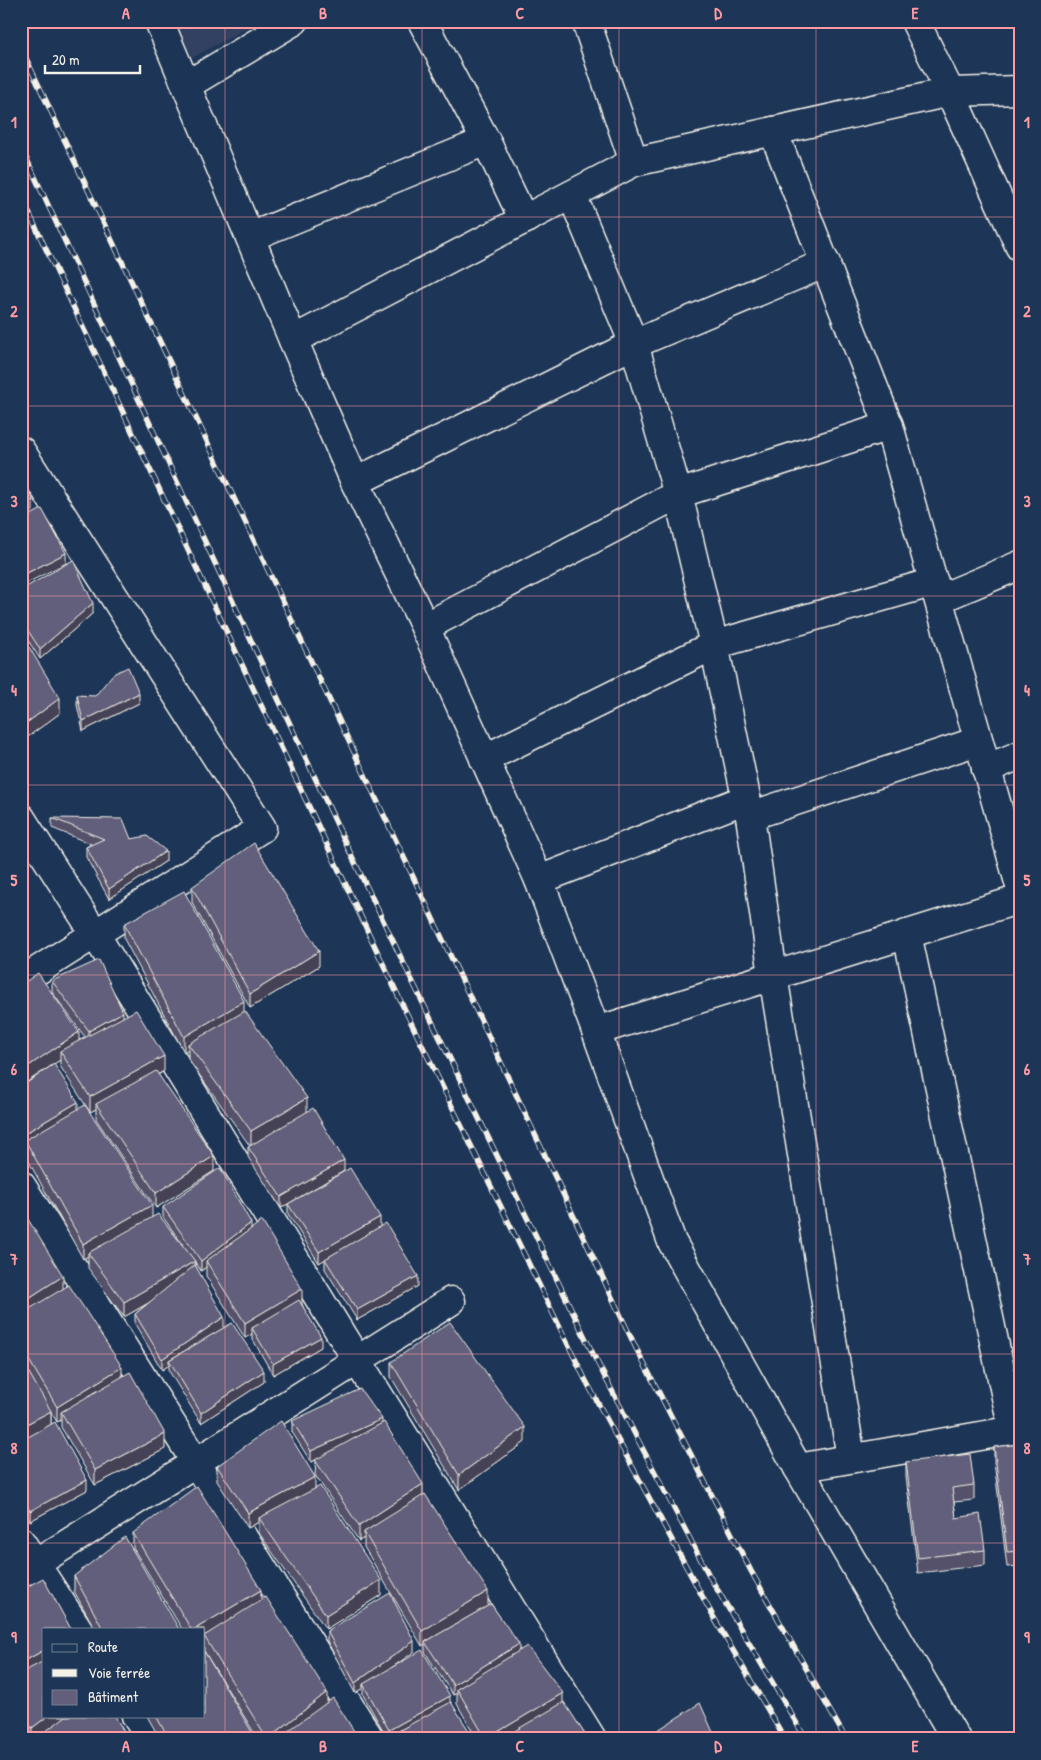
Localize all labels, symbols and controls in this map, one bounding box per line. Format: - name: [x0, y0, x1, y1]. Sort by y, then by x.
- text: A: [122, 2, 130, 24]
- text: B: [319, 2, 327, 24]
- text: C: [516, 2, 525, 24]
- text: D: [714, 2, 722, 24]
- text: E: [911, 2, 919, 24]
- scale bar: [45, 42, 140, 74]
- text: 20 m: [52, 49, 79, 70]
- text: 1: [11, 111, 17, 133]
- text: 1: [1024, 111, 1030, 133]
- text: 2: [10, 300, 18, 322]
- text: 2: [1023, 300, 1031, 322]
- text: 3: [10, 490, 18, 512]
- text: 3: [1023, 490, 1031, 512]
- text: 4: [11, 679, 17, 701]
- text: 4: [1024, 679, 1030, 701]
- text: 5: [11, 869, 18, 891]
- text: 5: [1024, 869, 1031, 891]
- text: 6: [11, 1058, 18, 1080]
- text: 6: [1024, 1058, 1031, 1080]
- text: 7: [9, 1248, 18, 1270]
- text: 7: [1022, 1248, 1031, 1270]
- text: 8: [11, 1437, 18, 1459]
- text: 8: [1024, 1437, 1031, 1459]
- text: 9: [11, 1626, 17, 1648]
- text: 9: [1024, 1626, 1030, 1648]
- legend: [42, 1628, 205, 1718]
- text: Route: [88, 1636, 118, 1657]
- text: Voie ferrée: [88, 1662, 150, 1683]
- text: Bâtiment: [88, 1686, 139, 1707]
- text: A: [122, 1735, 130, 1757]
- text: B: [319, 1735, 327, 1757]
- text: C: [516, 1735, 525, 1757]
- text: D: [714, 1735, 722, 1757]
- text: E: [911, 1735, 919, 1757]

